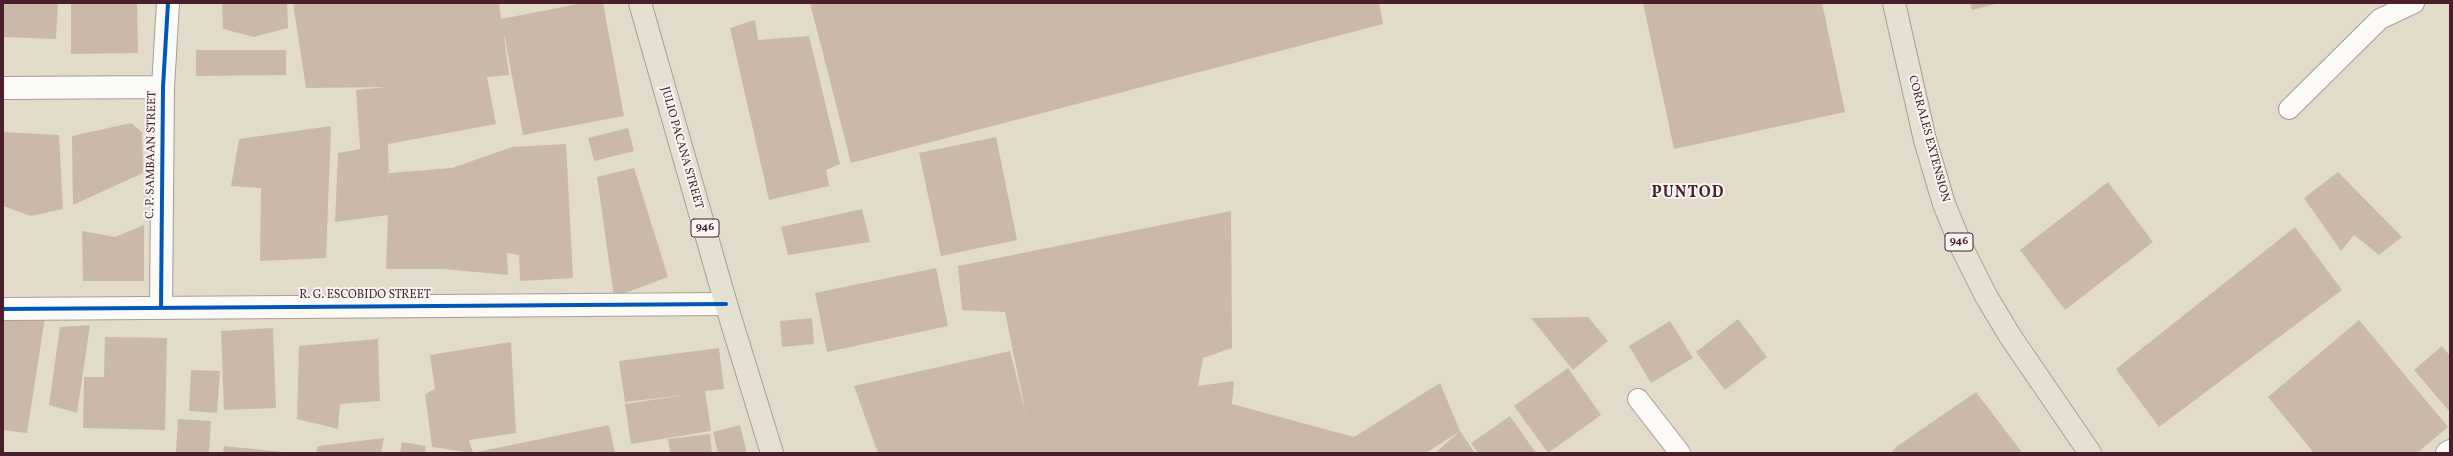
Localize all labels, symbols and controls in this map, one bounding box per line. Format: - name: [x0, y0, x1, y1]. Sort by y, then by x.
- street label: CORRALES EXTENSION: [1904, 74, 1952, 204]
- street label: JULIO PACANA STREET: [657, 85, 705, 211]
- street label: C. P. SAMBAAN STREET: [144, 91, 160, 219]
- district label: PUNTOD: [1652, 184, 1724, 204]
- road number: 946: [691, 219, 719, 237]
- road number: 946: [1945, 233, 1973, 251]
- street label: R. G. ESCOBIDO STREET: [299, 289, 431, 303]

